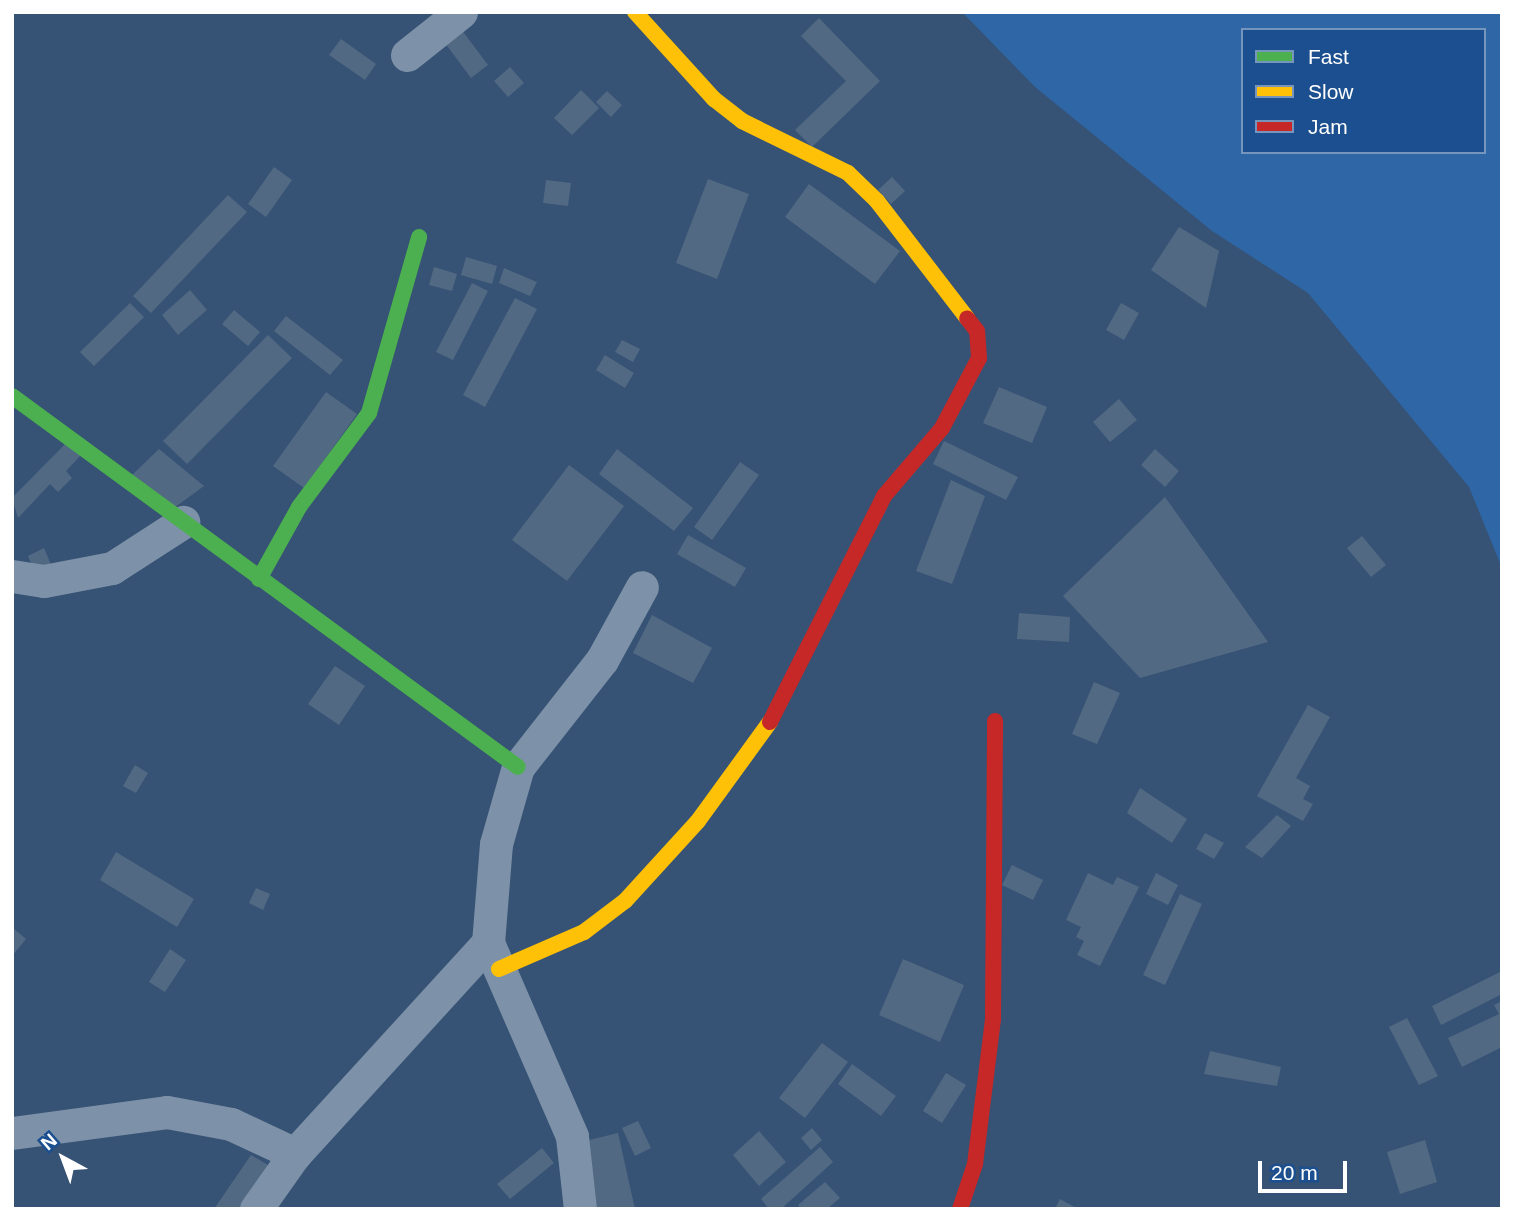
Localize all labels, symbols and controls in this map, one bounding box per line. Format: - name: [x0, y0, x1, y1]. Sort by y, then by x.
- legend: [1241, 28, 1486, 154]
- text: Fast: [1308, 45, 1349, 68]
- text: Slow: [1308, 80, 1354, 103]
- text: Jam: [1308, 115, 1348, 138]
- north arrow: [28, 1123, 98, 1193]
- text: N: [37, 1129, 61, 1154]
- scale bar: [1262, 1148, 1351, 1192]
- text: 20 m: [1271, 1161, 1318, 1184]

